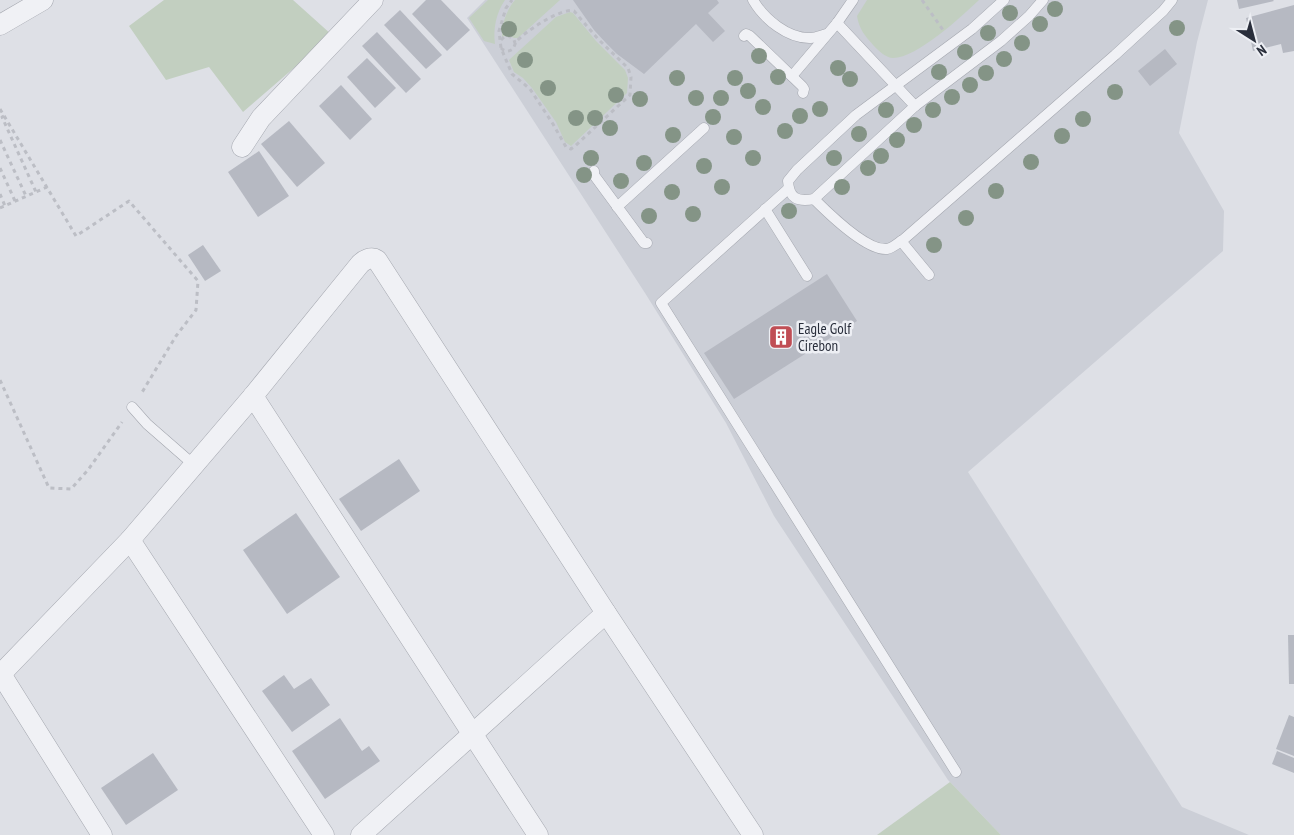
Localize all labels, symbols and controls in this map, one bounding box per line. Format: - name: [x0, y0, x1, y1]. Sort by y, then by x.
- north arrow: [1229, 15, 1279, 65]
- text: N: [1253, 41, 1270, 60]
- place label: Eagle Golf Cirebon: [798, 319, 852, 355]
- building icon: Eagle Golf Cirebon: [768, 324, 794, 350]

